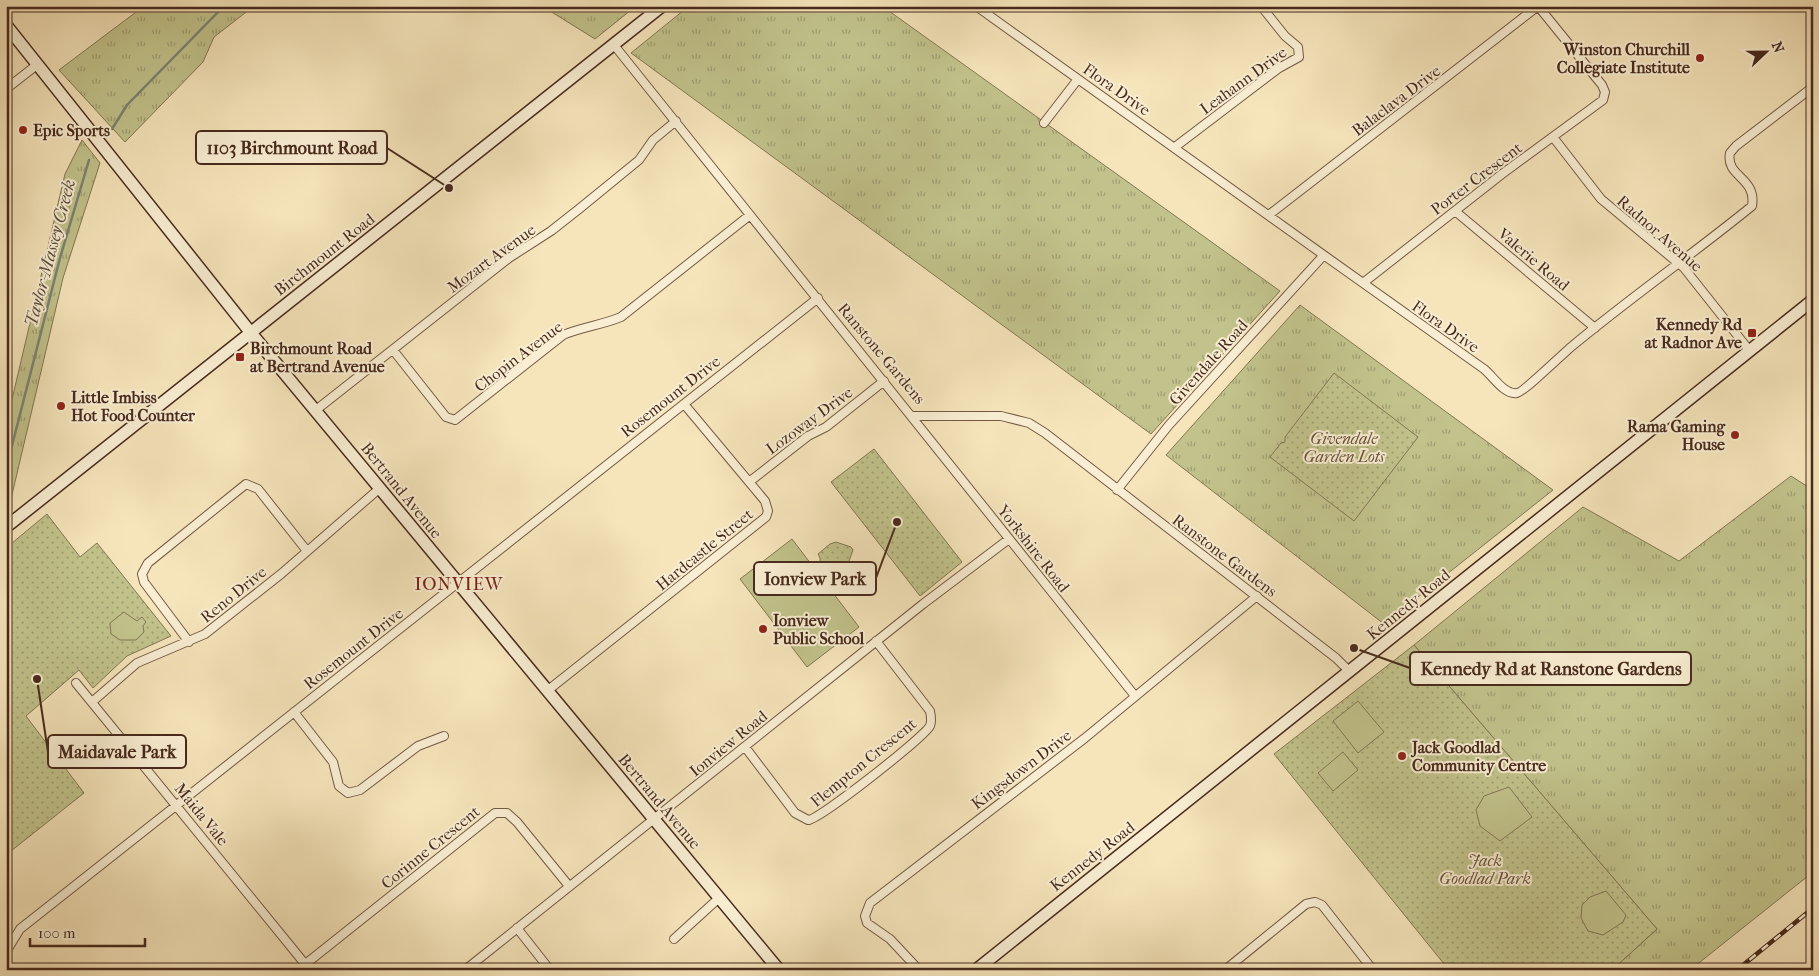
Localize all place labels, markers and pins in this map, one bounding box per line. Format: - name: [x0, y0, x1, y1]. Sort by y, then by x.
- place label: Winston Churchill Collegiate Institute: [1557, 40, 1691, 78]
- marker: Winston Churchill Collegiate Institute: [1694, 52, 1706, 64]
- place label: Epic Sports: [33, 121, 110, 141]
- marker: Epic Sports: [17, 124, 29, 136]
- callout: 1103 Birchmount Road: [196, 131, 387, 164]
- place label: Kennedy Rd at Radnor Ave: [1644, 315, 1743, 352]
- marker: Kennedy Rd at Radnor Ave: [1746, 327, 1758, 339]
- place label: Birchmount Road at Bertrand Avenue: [250, 339, 385, 376]
- marker: Birchmount Road at Bertrand Avenue: [234, 351, 246, 363]
- place label: Little Imbiss Hot Food Counter: [71, 388, 196, 425]
- marker: Little Imbiss Hot Food Counter: [55, 400, 67, 412]
- place label: Rama Gaming House: [1627, 417, 1725, 454]
- marker: Rama Gaming House: [1729, 429, 1741, 441]
- callout: Ionview Park: [754, 562, 876, 595]
- place label: Ionview Public School: [773, 611, 865, 648]
- marker: Ionview Public School: [757, 623, 769, 635]
- callout: Kennedy Rd at Ranstone Gardens: [1410, 652, 1691, 685]
- callout: Maidavale Park: [48, 735, 186, 768]
- place label: Jack Goodlad Community Centre: [1410, 738, 1546, 776]
- marker: Jack Goodlad Community Centre: [1396, 750, 1408, 762]

